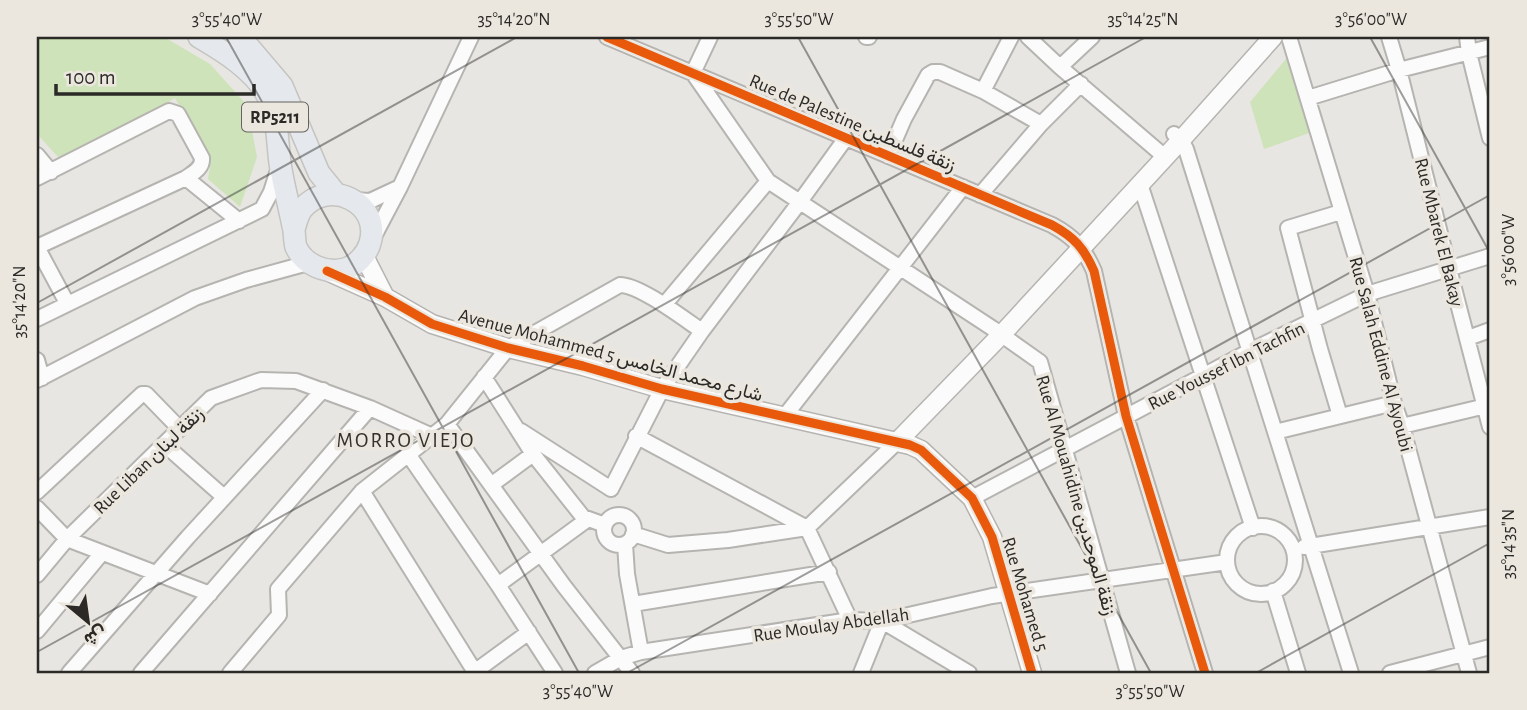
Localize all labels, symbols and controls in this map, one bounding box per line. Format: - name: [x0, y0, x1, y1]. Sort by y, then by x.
- text: 3°55'40"W: [192, 11, 262, 29]
- text: 35°14'20"N: [477, 11, 551, 29]
- text: 3°55'50"W: [764, 11, 834, 29]
- text: 35°14'25"N: [1107, 11, 1179, 29]
- text: 3°56'00"W: [1335, 11, 1407, 29]
- scale bar: [56, 52, 254, 96]
- text: 100 m: [66, 67, 116, 88]
- street label: Rue de Palestine زنقة فلسطين: [746, 71, 958, 176]
- road number: RP5211: [242, 103, 308, 132]
- street label: Rue Mbarek El Bakay: [1411, 156, 1466, 309]
- text: 3°56'00"W: [1500, 214, 1518, 286]
- street label: Rue Salah Eddine Al Ayoubi: [1345, 255, 1416, 454]
- text: 35°14'20"N: [11, 265, 29, 339]
- street label: Avenue Mohammed 5 شارع محمد الخامس: [456, 306, 765, 407]
- street label: Rue Youssef Ibn Tachfin: [1145, 319, 1308, 414]
- street label: Rue Al Mouahidine زنقة الموحدين: [1031, 373, 1119, 618]
- street label: Rue Liban زنقة لبنان: [90, 404, 208, 519]
- district label: MORRO VIEJO: [337, 430, 475, 451]
- text: 35°14'35"N: [1500, 509, 1518, 579]
- street label: Rue Mohamed 5: [998, 535, 1051, 654]
- north arrow: [52, 588, 122, 658]
- street label: Rue Moulay Abdellah: [752, 605, 910, 646]
- text: ش: [80, 621, 110, 649]
- text: 3°55'40"W: [543, 683, 613, 701]
- text: 3°55'50"W: [1115, 683, 1185, 701]

